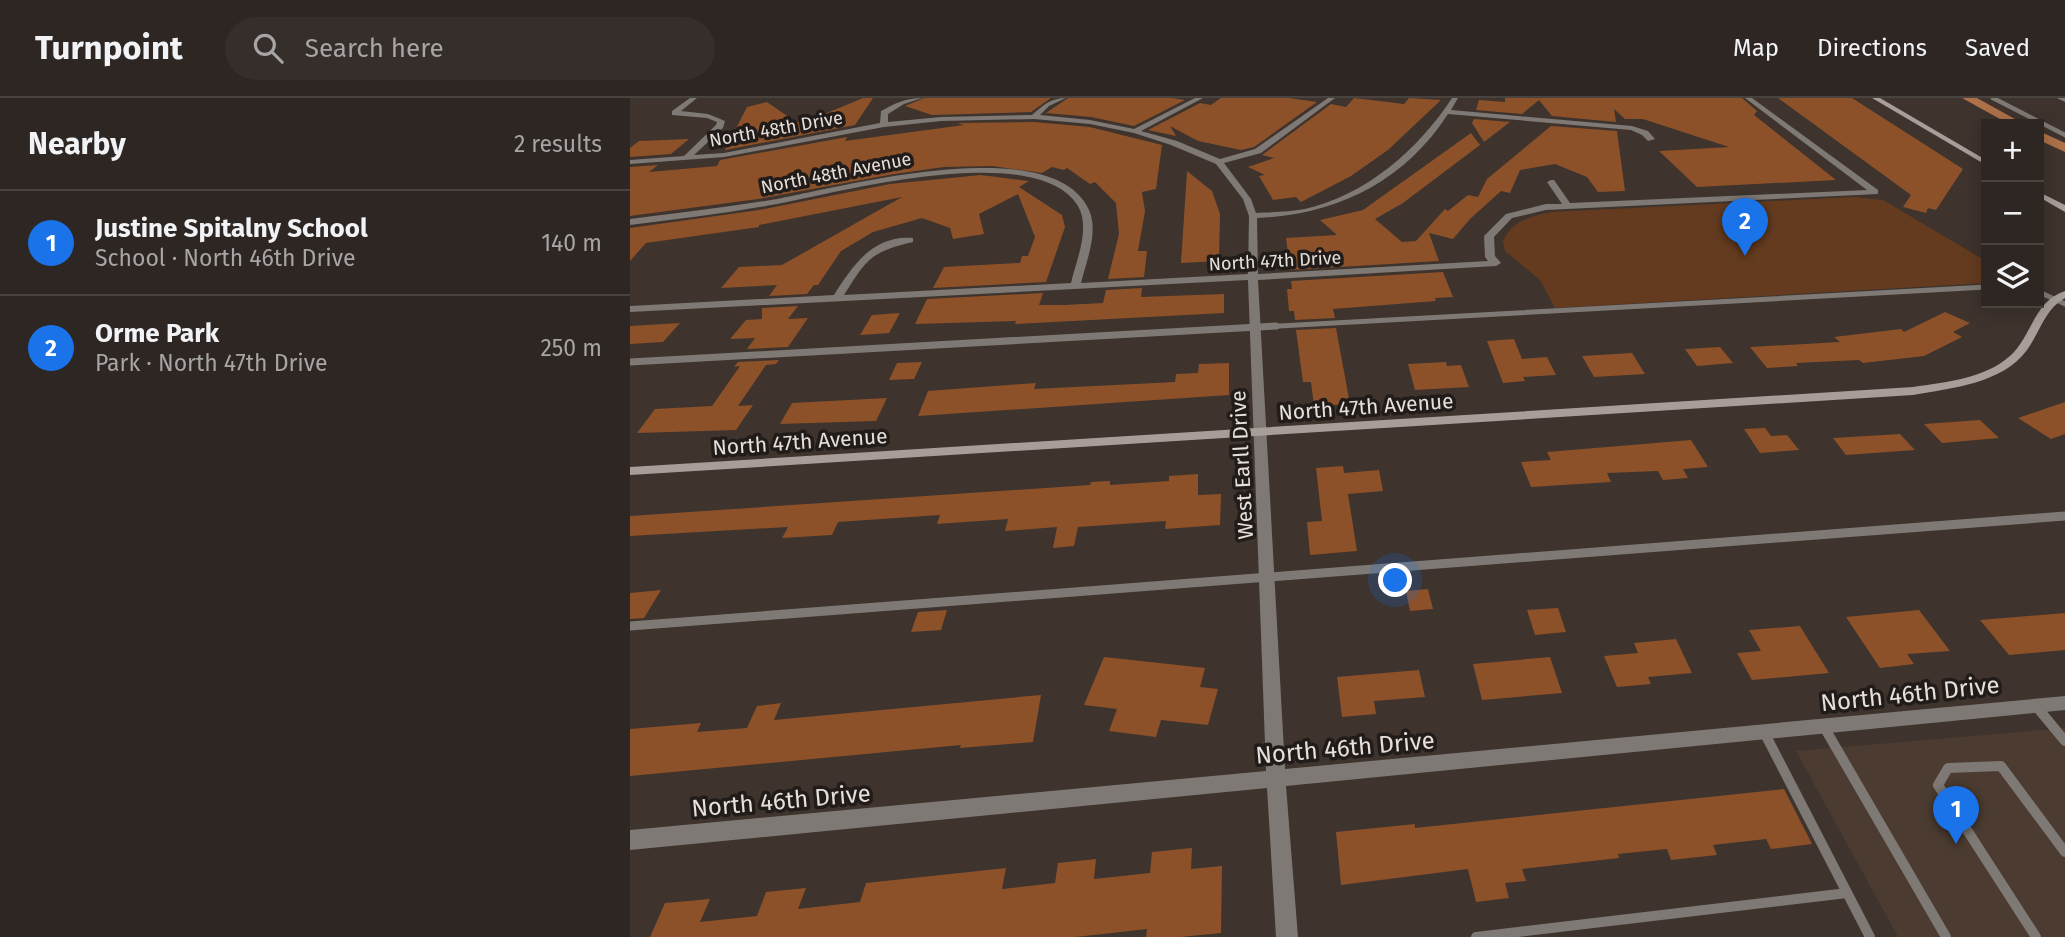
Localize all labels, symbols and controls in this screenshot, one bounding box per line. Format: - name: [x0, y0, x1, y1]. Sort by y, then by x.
- search box: [225, 17, 715, 80]
- text: Turnpoint: [35, 28, 183, 68]
- icon: search: [249, 29, 287, 67]
- text: Search here: [305, 33, 444, 64]
- text: Map: [1733, 34, 1779, 62]
- text: Directions: [1817, 34, 1927, 62]
- text: Saved: [1965, 34, 2030, 62]
- street label: North 48th Drive: [708, 106, 844, 152]
- map controls: [1981, 119, 2044, 308]
- button: +: [1981, 119, 2044, 182]
- text: Nearby: [28, 126, 126, 162]
- text: 2 results: [514, 130, 602, 158]
- street label: North 48th Avenue: [759, 148, 913, 198]
- button: −: [1981, 182, 2044, 245]
- pin: 2: [1722, 198, 1768, 256]
- text: Justine Spitalny School: [95, 213, 368, 244]
- text: 1: [46, 229, 56, 257]
- text: 140 m: [541, 229, 602, 257]
- text: School · North 46th Drive: [95, 244, 356, 272]
- button: layers: [1981, 245, 2044, 308]
- street label: North 47th Drive: [1208, 247, 1342, 275]
- text: Orme Park: [95, 318, 219, 349]
- text: 2: [45, 334, 57, 362]
- text: 250 m: [540, 334, 602, 362]
- text: Park · North 47th Drive: [95, 349, 328, 377]
- street label: North 47th Avenue: [1278, 388, 1454, 426]
- street label: West Earll Drive: [1225, 390, 1259, 540]
- street label: North 47th Avenue: [712, 423, 888, 461]
- your location: [1378, 563, 1412, 597]
- street label: North 46th Drive: [1819, 671, 2001, 717]
- street label: North 46th Drive: [1254, 726, 1436, 770]
- street label: North 46th Drive: [690, 779, 872, 823]
- pin: 1: [1933, 786, 1979, 844]

